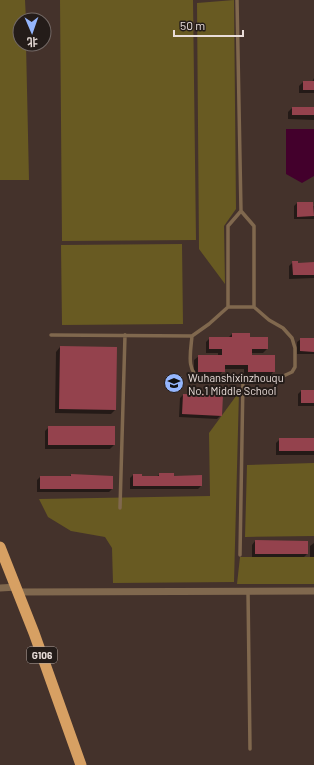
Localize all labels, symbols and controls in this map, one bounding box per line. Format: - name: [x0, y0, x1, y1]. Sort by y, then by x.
- north arrow: [12, 12, 52, 52]
- scale bar: [174, 12, 243, 38]
- text: 50 m: [180, 18, 205, 32]
- text: 北: [27, 36, 38, 49]
- place label: Wuhanshixinzhouqu No.1 Middle School: [188, 371, 284, 397]
- school or university icon: Wuhanshixinzhouqu No.1 Middle School: [163, 372, 185, 394]
- road number: G106: [27, 647, 57, 663]

